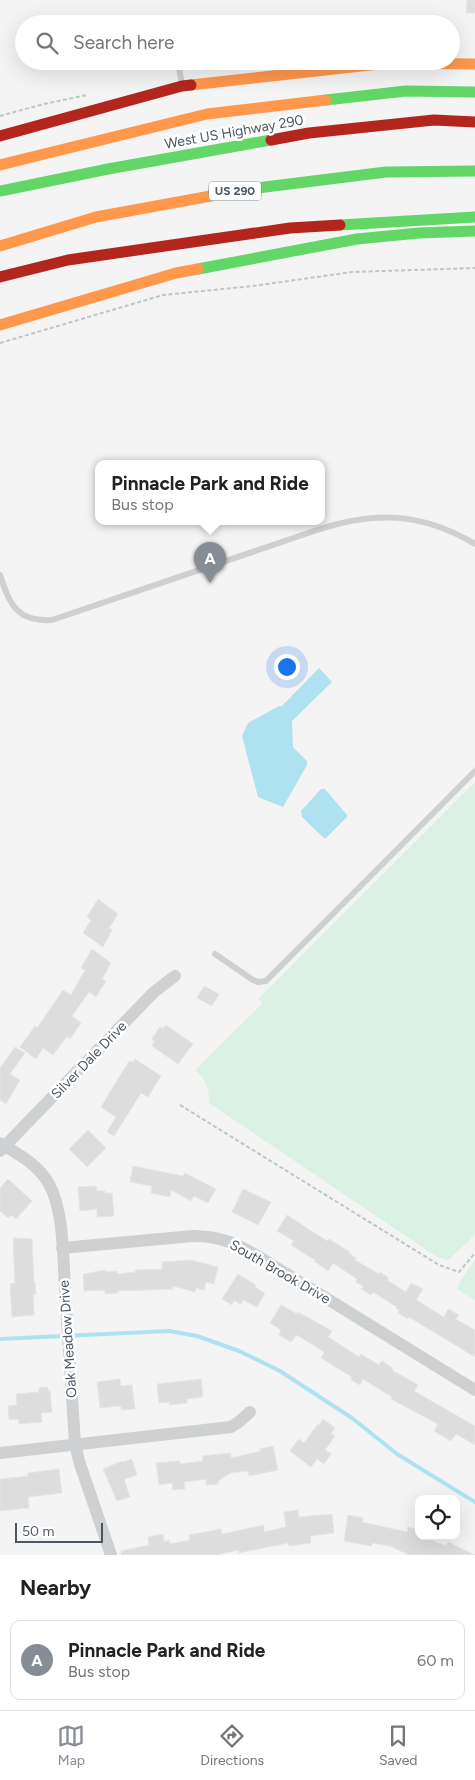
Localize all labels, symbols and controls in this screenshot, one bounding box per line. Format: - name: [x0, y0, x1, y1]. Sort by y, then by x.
- search box: [15, 15, 460, 70]
- icon: search: [33, 29, 61, 57]
- text: Search here: [73, 31, 175, 54]
- street label: West US Highway 290: [163, 111, 305, 153]
- road number: US 290: [209, 182, 261, 200]
- popup: [95, 460, 325, 525]
- text: Pinnacle Park and Ride: [111, 472, 309, 495]
- text: Bus stop: [111, 495, 174, 514]
- pin: A: [194, 542, 226, 583]
- your location: [274, 654, 300, 680]
- street label: Silver Dale Drive: [48, 1017, 131, 1102]
- street label: South Brook Drive: [227, 1236, 334, 1308]
- street label: Oak Meadow Drive: [55, 1279, 81, 1398]
- map controls: [415, 1495, 460, 1540]
- button: locate: [415, 1495, 460, 1540]
- scale bar: [15, 1520, 102, 1543]
- text: 50 m: [22, 1523, 54, 1540]
- text: Nearby: [20, 1575, 91, 1600]
- text: Pinnacle Park and Ride: [68, 1639, 265, 1662]
- text: A: [31, 1651, 43, 1670]
- text: 60 m: [417, 1651, 454, 1670]
- text: Bus stop: [68, 1662, 130, 1681]
- tab: Map: [57, 1722, 85, 1769]
- tab: Directions: [200, 1722, 264, 1769]
- tab: Saved: [379, 1722, 418, 1769]

